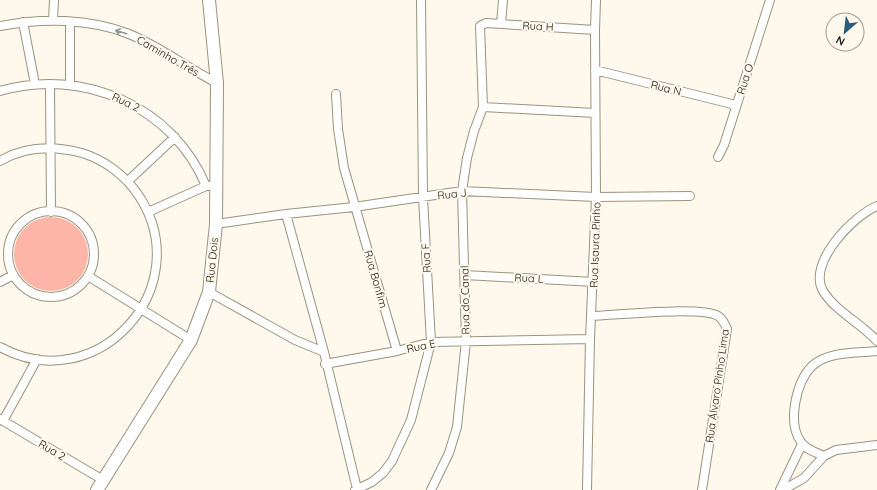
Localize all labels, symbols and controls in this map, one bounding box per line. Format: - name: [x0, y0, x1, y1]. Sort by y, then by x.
- north arrow: [825, 12, 865, 52]
- street label: Rua H: [522, 18, 554, 34]
- one-way arrow: [115, 28, 128, 35]
- street label: Caminho Três: [134, 32, 202, 80]
- text: N: [833, 33, 847, 49]
- street label: Rua O: [733, 62, 757, 96]
- street label: Rua N: [649, 77, 683, 99]
- street label: Rua 2: [110, 89, 142, 115]
- street label: Rua J: [437, 185, 467, 203]
- street label: Rua Isaura Pinho: [587, 201, 604, 288]
- street label: Rua Dois: [203, 237, 221, 283]
- street label: Rua F: [418, 243, 434, 273]
- street label: Rua Bonfim: [361, 248, 391, 310]
- street label: Rua do Canal: [457, 265, 473, 335]
- street label: Rua L: [514, 270, 544, 286]
- street label: Rua Álvaro Pinho Lima: [702, 328, 732, 444]
- street label: Rua E: [405, 336, 437, 356]
- street label: Rua 2: [36, 436, 68, 464]

